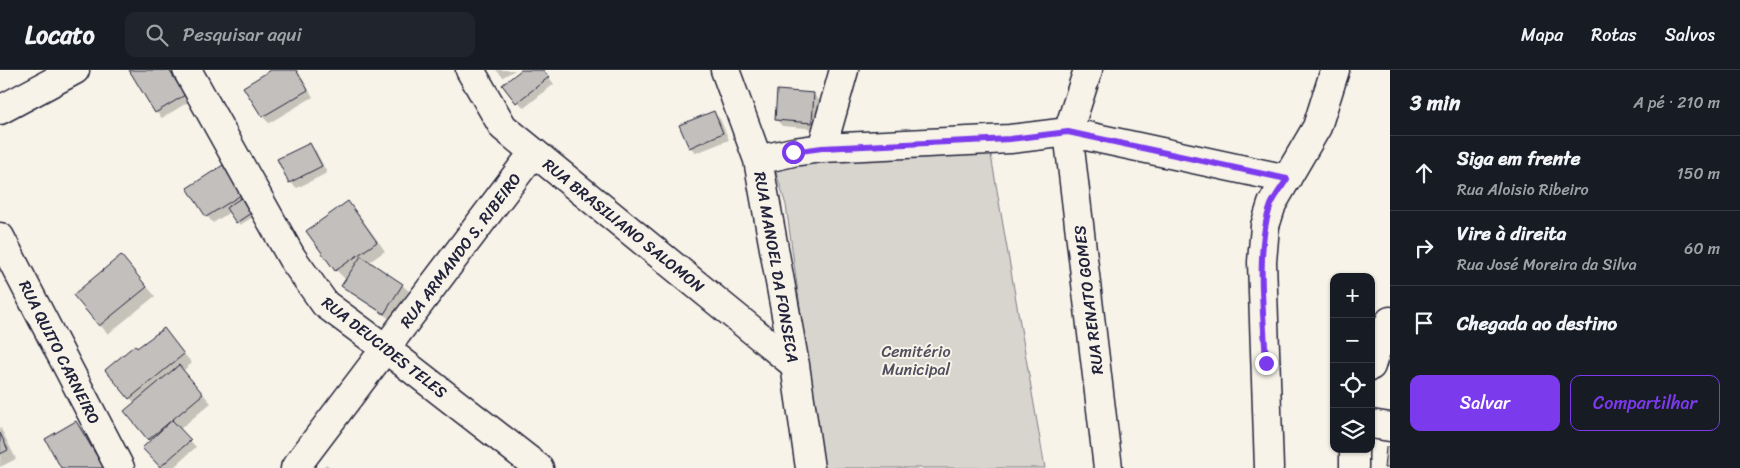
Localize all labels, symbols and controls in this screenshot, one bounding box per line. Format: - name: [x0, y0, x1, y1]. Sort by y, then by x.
- search box: [125, 12, 475, 57]
- text: Locato: [25, 14, 95, 56]
- text: Pesquisar aqui: [183, 18, 302, 51]
- text: Mapa: [1521, 19, 1563, 51]
- text: Rotas: [1591, 19, 1637, 51]
- text: Salvos: [1665, 19, 1715, 51]
- icon: search: [143, 21, 171, 49]
- text: 3 min: [1410, 84, 1460, 122]
- text: A pé · 210 m: [1633, 88, 1720, 117]
- route start: [782, 141, 805, 164]
- text: Siga em frente: [1457, 142, 1580, 175]
- street label: RUA BRASILIANO SALOMON: [536, 151, 711, 300]
- icon: ahead: [1410, 159, 1438, 187]
- text: 150 m: [1677, 159, 1720, 188]
- street label: RUA ARMANDO S. RIBEIRO: [392, 166, 529, 334]
- street label: RUA MANOEL DA FONSECA: [745, 169, 808, 365]
- text: Rua Aloisio Ribeiro: [1457, 175, 1589, 204]
- text: Vire à direita: [1457, 217, 1566, 250]
- street label: RUA RENATO GOMES: [1065, 224, 1112, 376]
- icon: right: [1410, 234, 1438, 262]
- text: 60 m: [1684, 234, 1720, 263]
- text: Rua José Moreira da Silva: [1457, 250, 1637, 279]
- map controls: [1330, 273, 1375, 453]
- button: +: [1330, 273, 1375, 318]
- street label: RUA QUITO CARNEIRO: [11, 275, 108, 429]
- street label: RUA DEUCIDES TELES: [315, 289, 454, 406]
- text: Chegada ao destino: [1457, 307, 1617, 340]
- icon: arrive: [1410, 309, 1438, 337]
- button: −: [1330, 318, 1375, 363]
- park label: Cemitério Municipal: [881, 337, 951, 384]
- route end: [1255, 352, 1278, 375]
- button: locate: [1330, 363, 1375, 408]
- button: Salvar: [1410, 375, 1560, 431]
- button: Compartilhar: [1570, 375, 1720, 431]
- button: layers: [1330, 408, 1375, 453]

